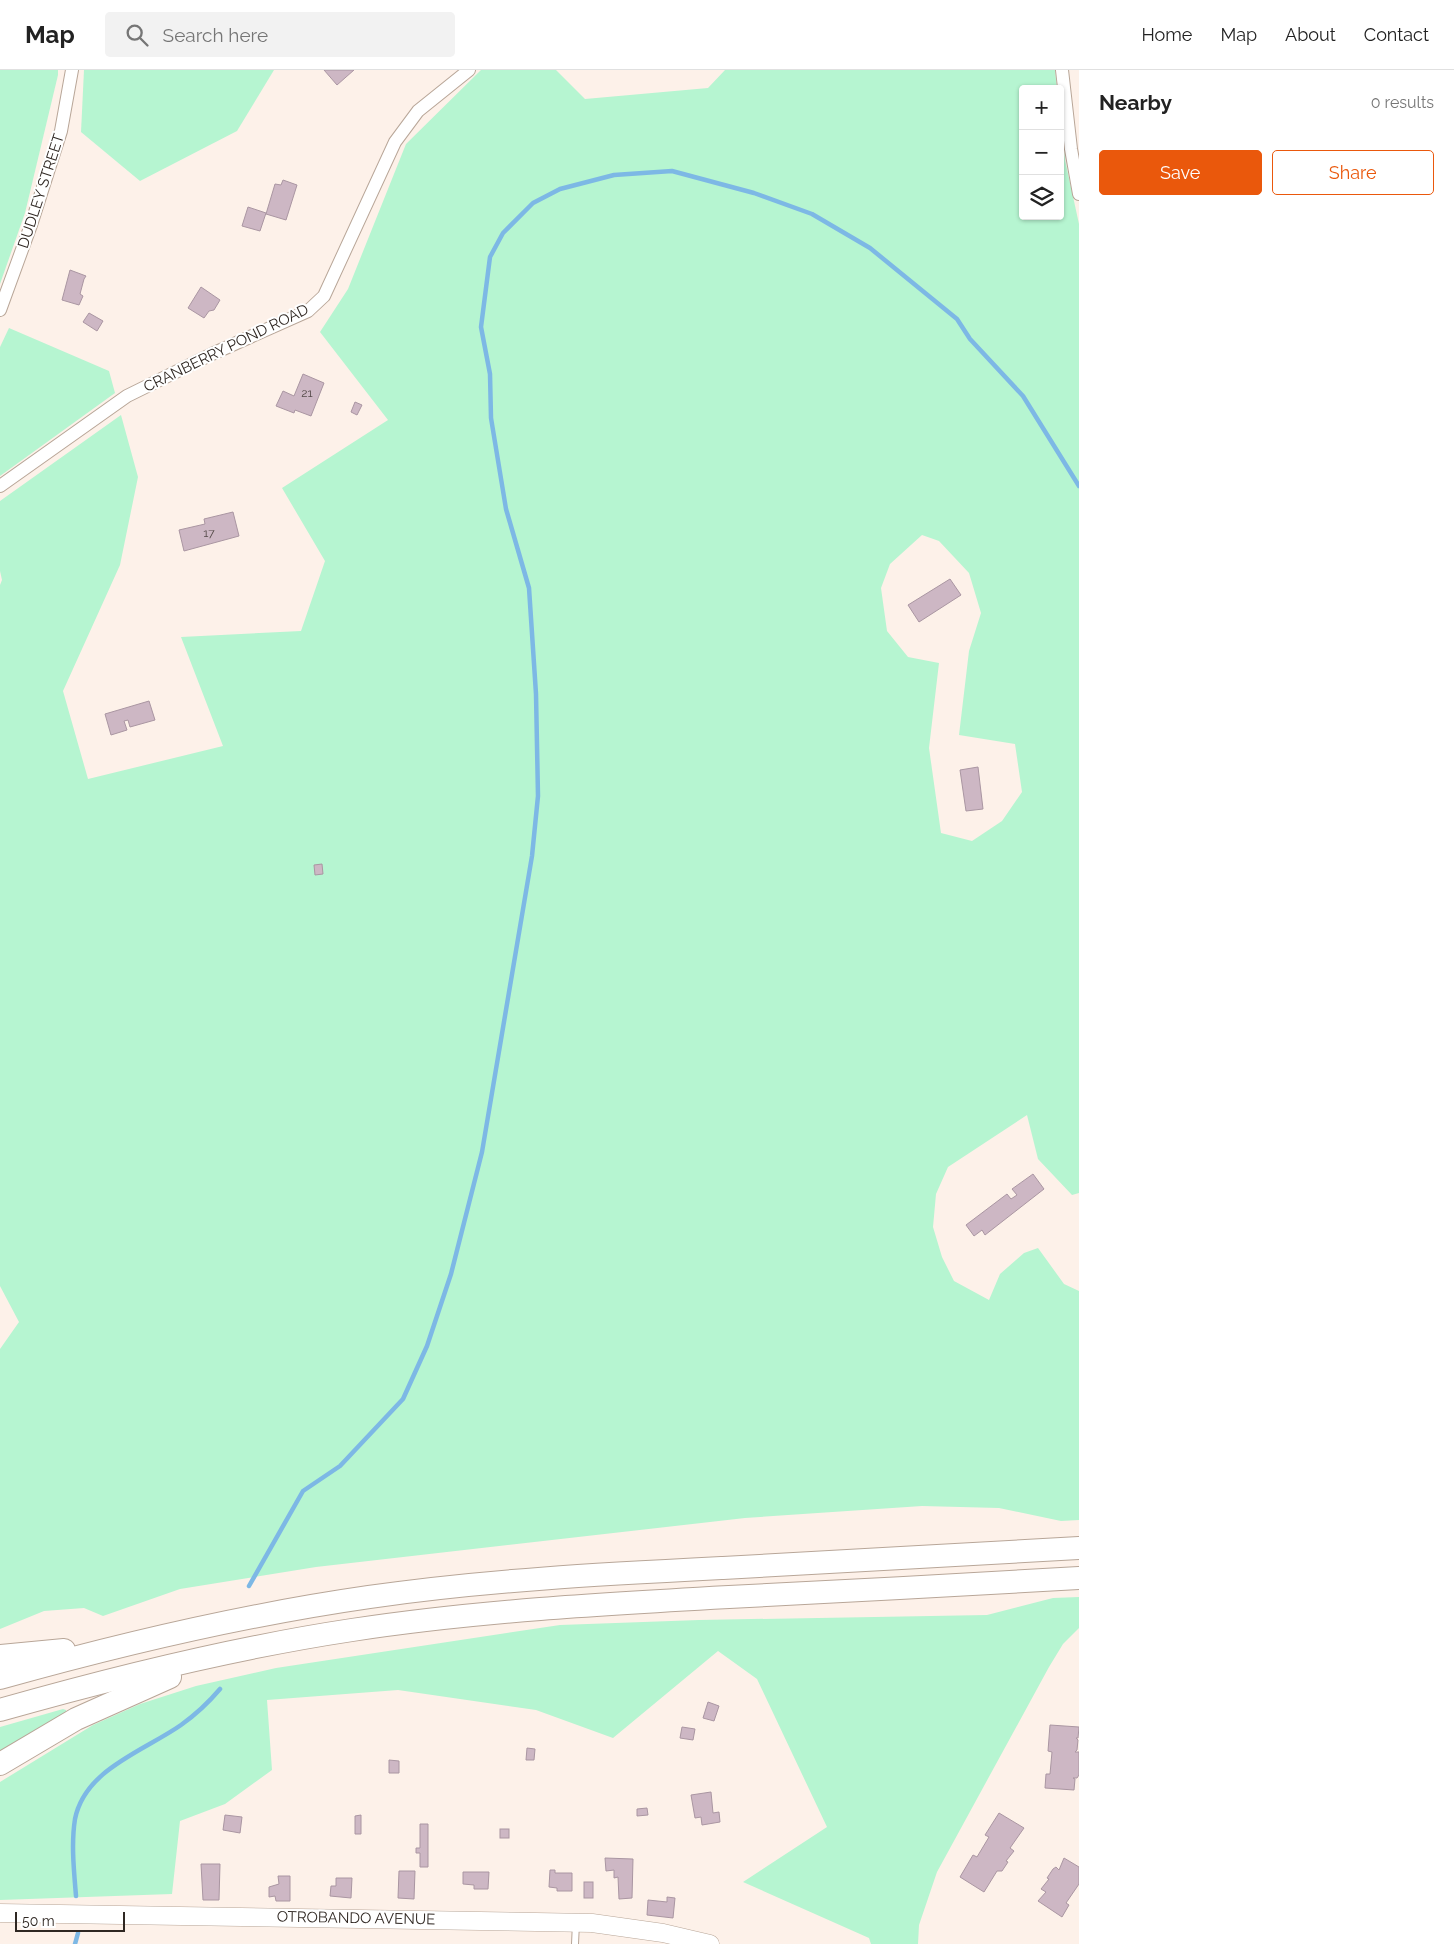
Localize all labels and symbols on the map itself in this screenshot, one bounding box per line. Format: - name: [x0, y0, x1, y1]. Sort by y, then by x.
- street label: DUDLEY STREET: [14, 132, 68, 250]
- street label: CRANBERRY POND ROAD: [141, 300, 312, 396]
- house number: 21: [301, 386, 313, 400]
- house number: 17: [203, 526, 215, 540]
- street label: OTROBANDO AVENUE: [277, 1908, 435, 1928]
- scale bar: [15, 1909, 125, 1932]

